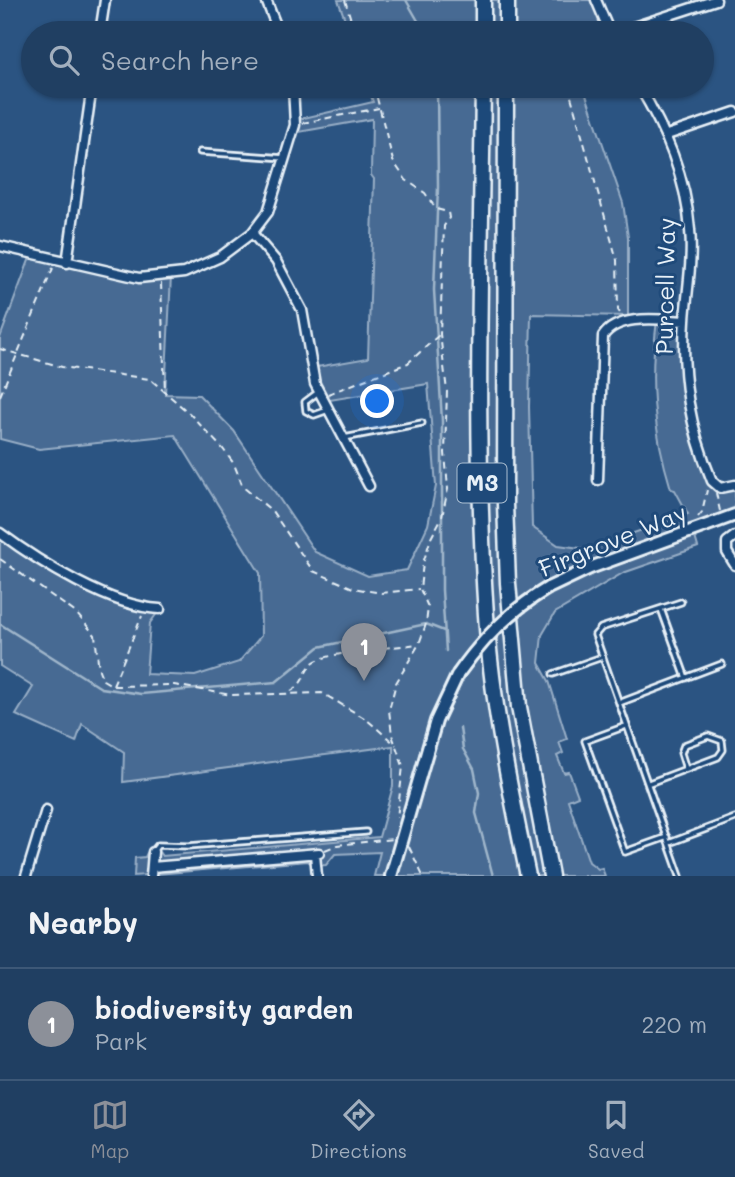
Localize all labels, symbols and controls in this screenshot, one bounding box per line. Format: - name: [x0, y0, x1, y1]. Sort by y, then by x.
- search box: [21, 21, 714, 98]
- icon: search: [45, 41, 83, 79]
- text: Search here: [101, 43, 259, 77]
- street label: Purcell Way: [648, 217, 681, 355]
- your location: [360, 384, 394, 418]
- road number: M3: [458, 463, 506, 503]
- street label: Firgrove Way: [534, 496, 691, 583]
- pin: 1: [341, 623, 387, 681]
- text: Nearby: [28, 902, 138, 942]
- text: biodiversity garden: [95, 992, 353, 1026]
- text: 1: [46, 1009, 56, 1039]
- text: 220 m: [641, 1009, 707, 1039]
- text: Park: [95, 1026, 147, 1056]
- tab: Map: [91, 1096, 129, 1163]
- tab: Directions: [310, 1096, 407, 1163]
- tab: Saved: [588, 1096, 644, 1163]

